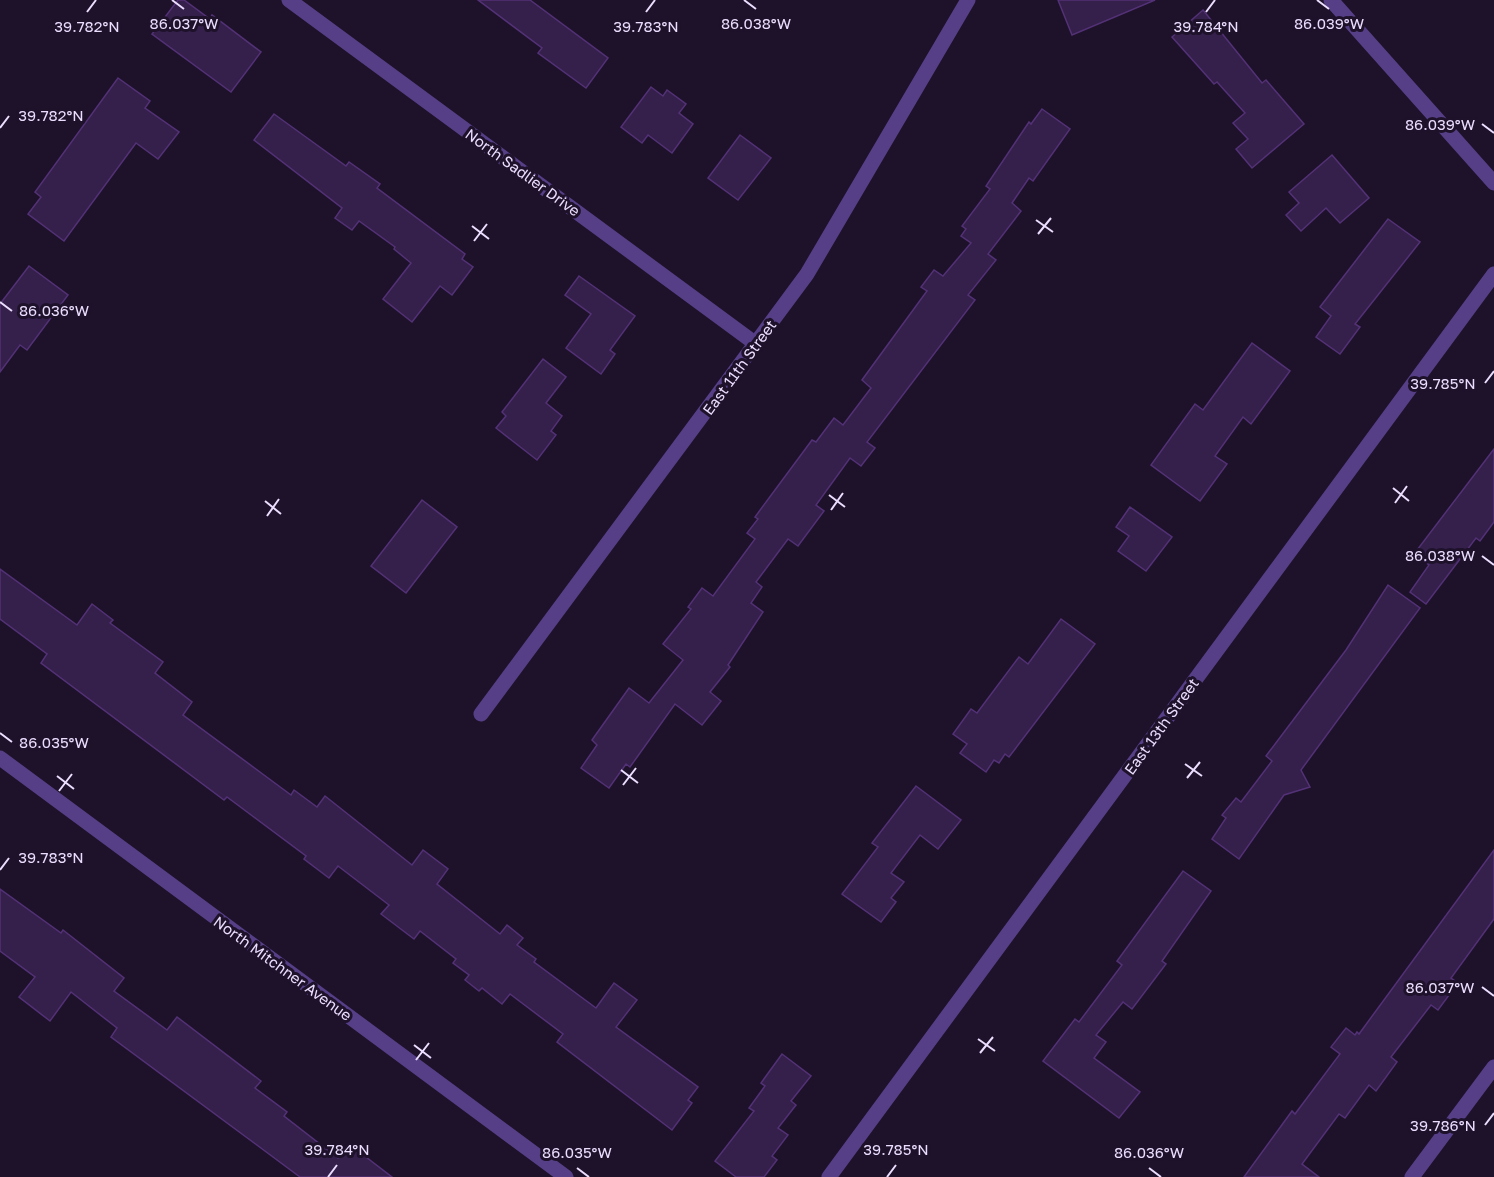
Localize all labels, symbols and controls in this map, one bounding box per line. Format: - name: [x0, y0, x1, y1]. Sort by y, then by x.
- text: 86.037°W: [149, 14, 219, 32]
- text: 86.038°W: [721, 14, 791, 32]
- text: 86.039°W: [1294, 14, 1364, 32]
- text: 39.782°N: [54, 17, 120, 35]
- text: 39.783°N: [613, 17, 679, 35]
- text: 39.784°N: [1173, 17, 1239, 35]
- text: 39.782°N: [18, 106, 84, 124]
- text: 86.039°W: [1405, 115, 1475, 133]
- street label: North Sadlier Drive: [462, 124, 584, 220]
- text: 86.036°W: [19, 301, 89, 319]
- street label: East 11th Street: [698, 316, 780, 418]
- text: 39.785°N: [1410, 374, 1476, 392]
- text: 86.038°W: [1405, 546, 1475, 564]
- street label: East 13th Street: [1120, 674, 1202, 778]
- text: 86.035°W: [19, 733, 89, 751]
- text: 39.783°N: [18, 848, 84, 866]
- street label: North Mitchner Avenue: [210, 912, 356, 1024]
- text: 86.037°W: [1405, 978, 1475, 996]
- text: 39.786°N: [1410, 1116, 1476, 1134]
- text: 39.784°N: [304, 1140, 370, 1158]
- text: 39.785°N: [863, 1140, 929, 1158]
- text: 86.035°W: [542, 1143, 612, 1161]
- text: 86.036°W: [1114, 1143, 1184, 1161]

